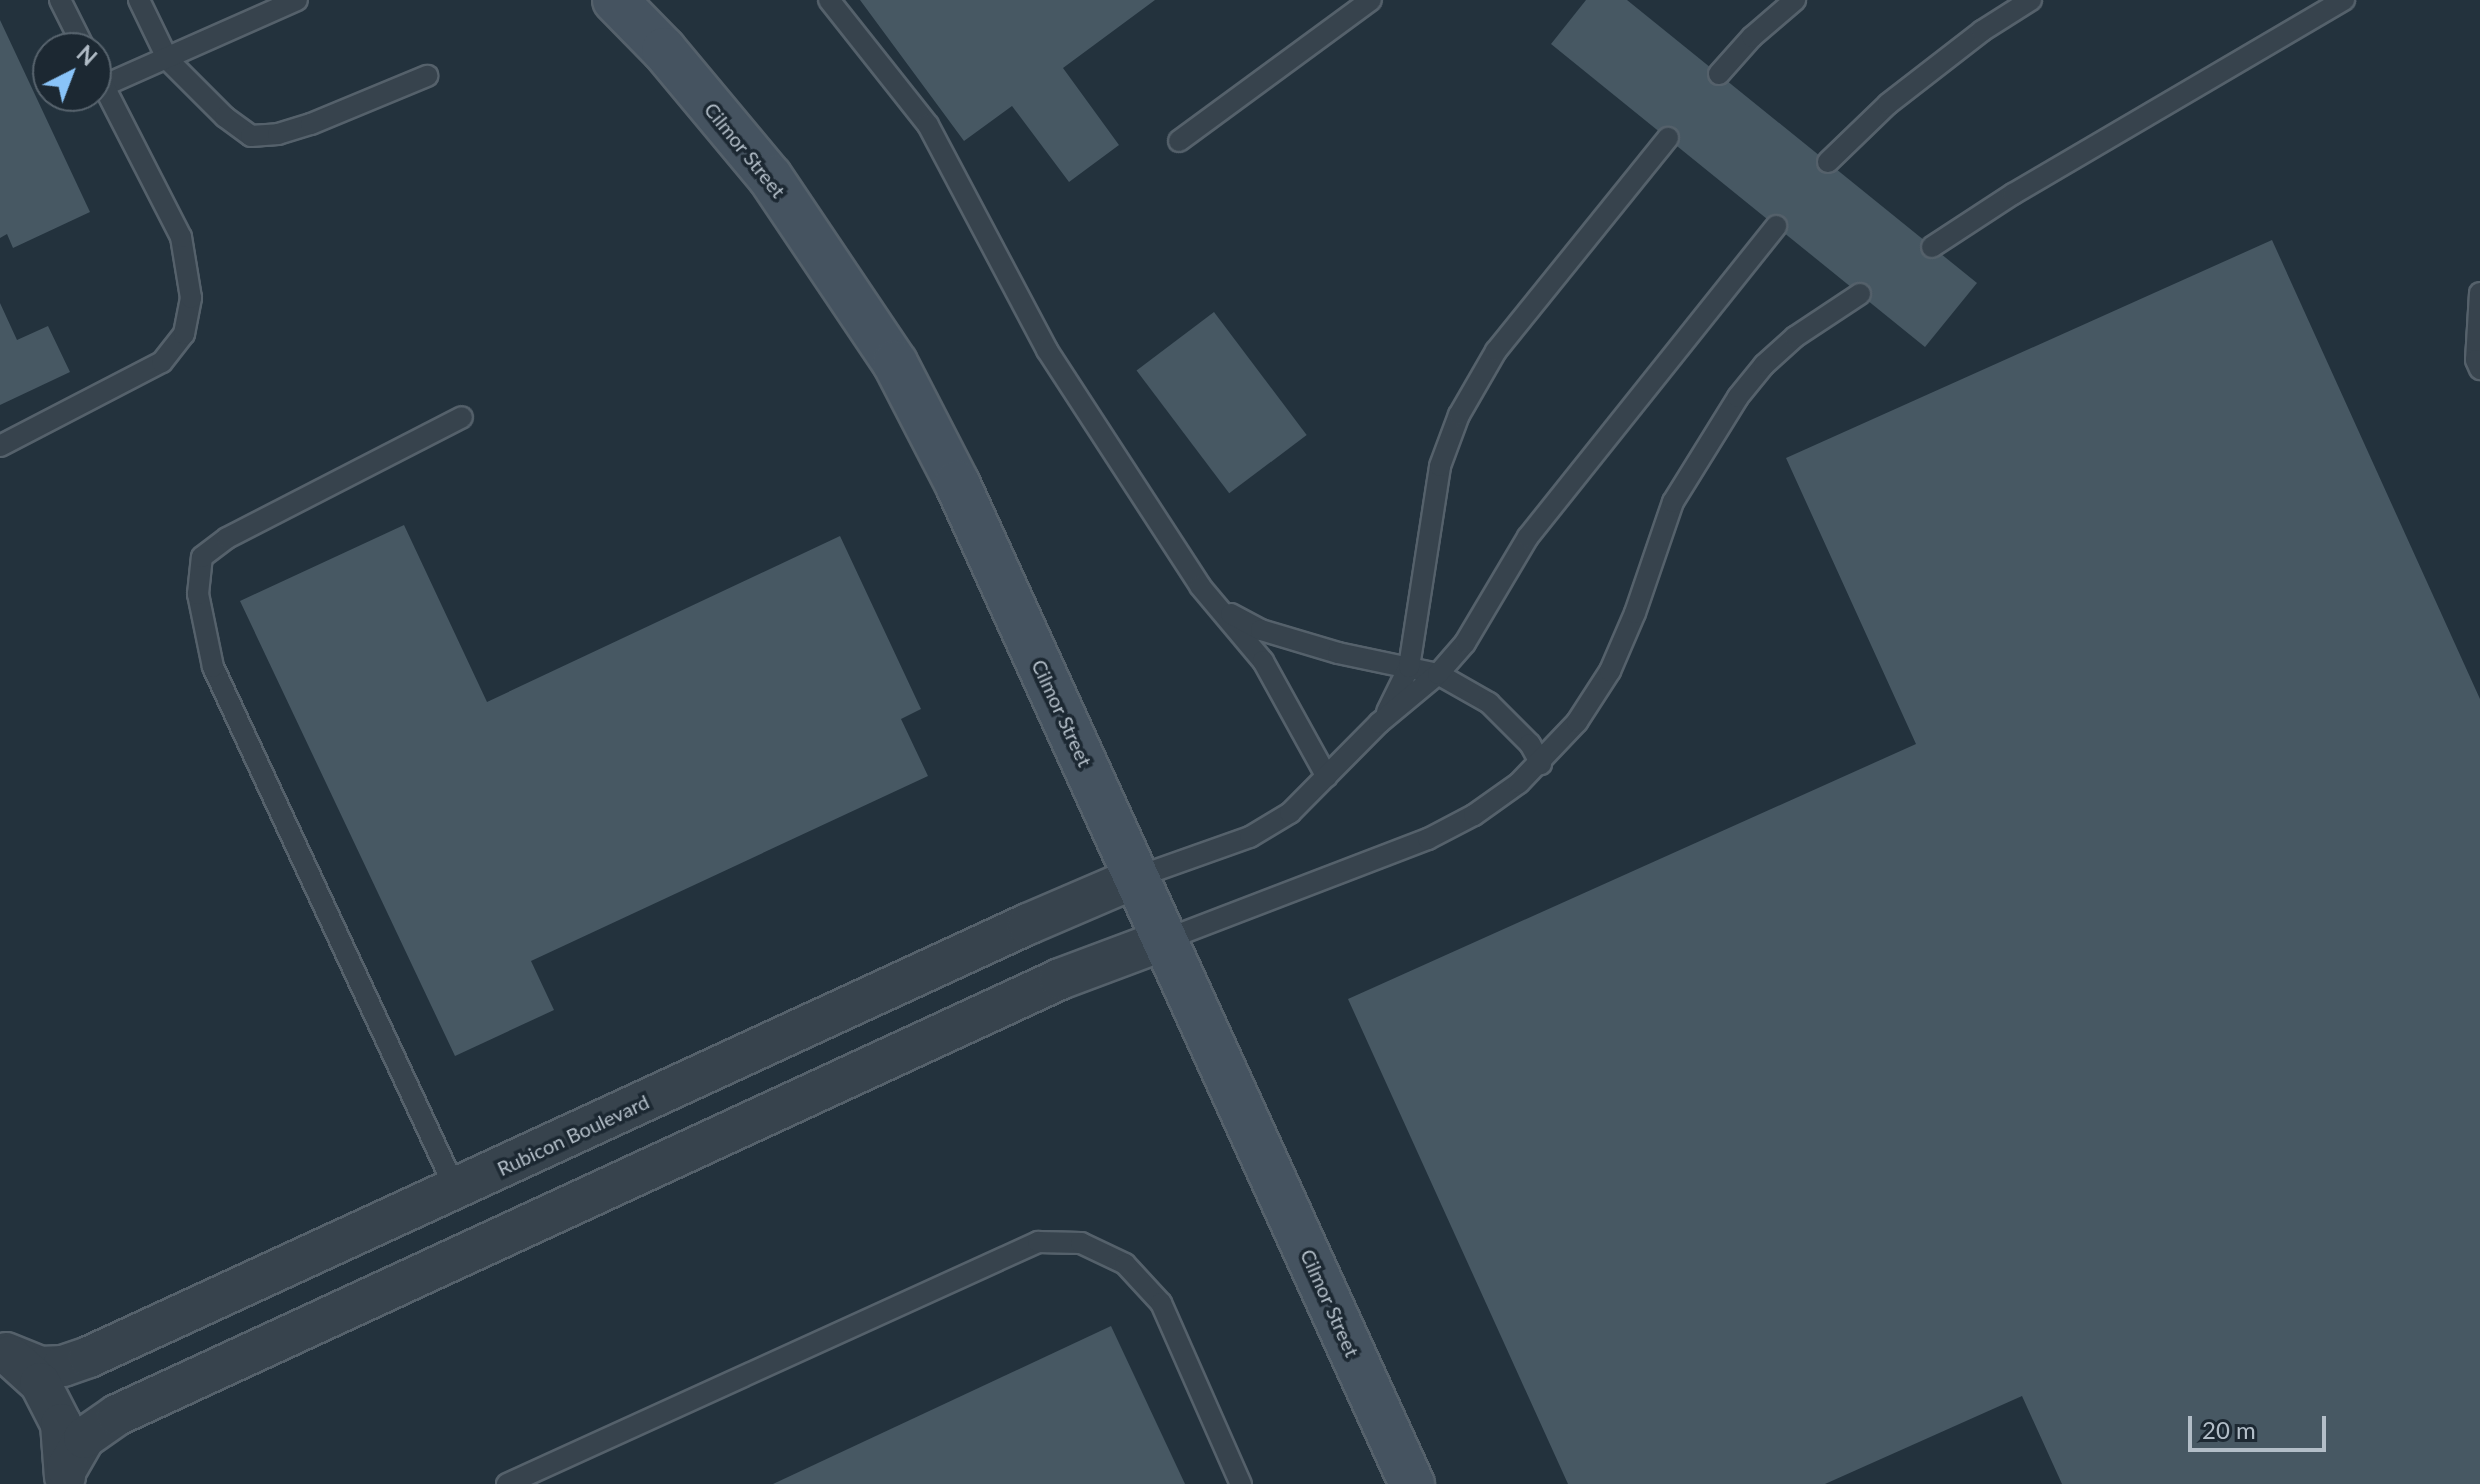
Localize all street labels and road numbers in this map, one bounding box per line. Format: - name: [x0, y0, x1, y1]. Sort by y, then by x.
- street label: Cilmor Street: [699, 97, 791, 203]
- street label: Cilmor Street: [1027, 655, 1097, 771]
- street label: Rubicon Boulevard: [493, 1089, 653, 1181]
- street label: Cilmor Street: [1296, 1245, 1364, 1361]

